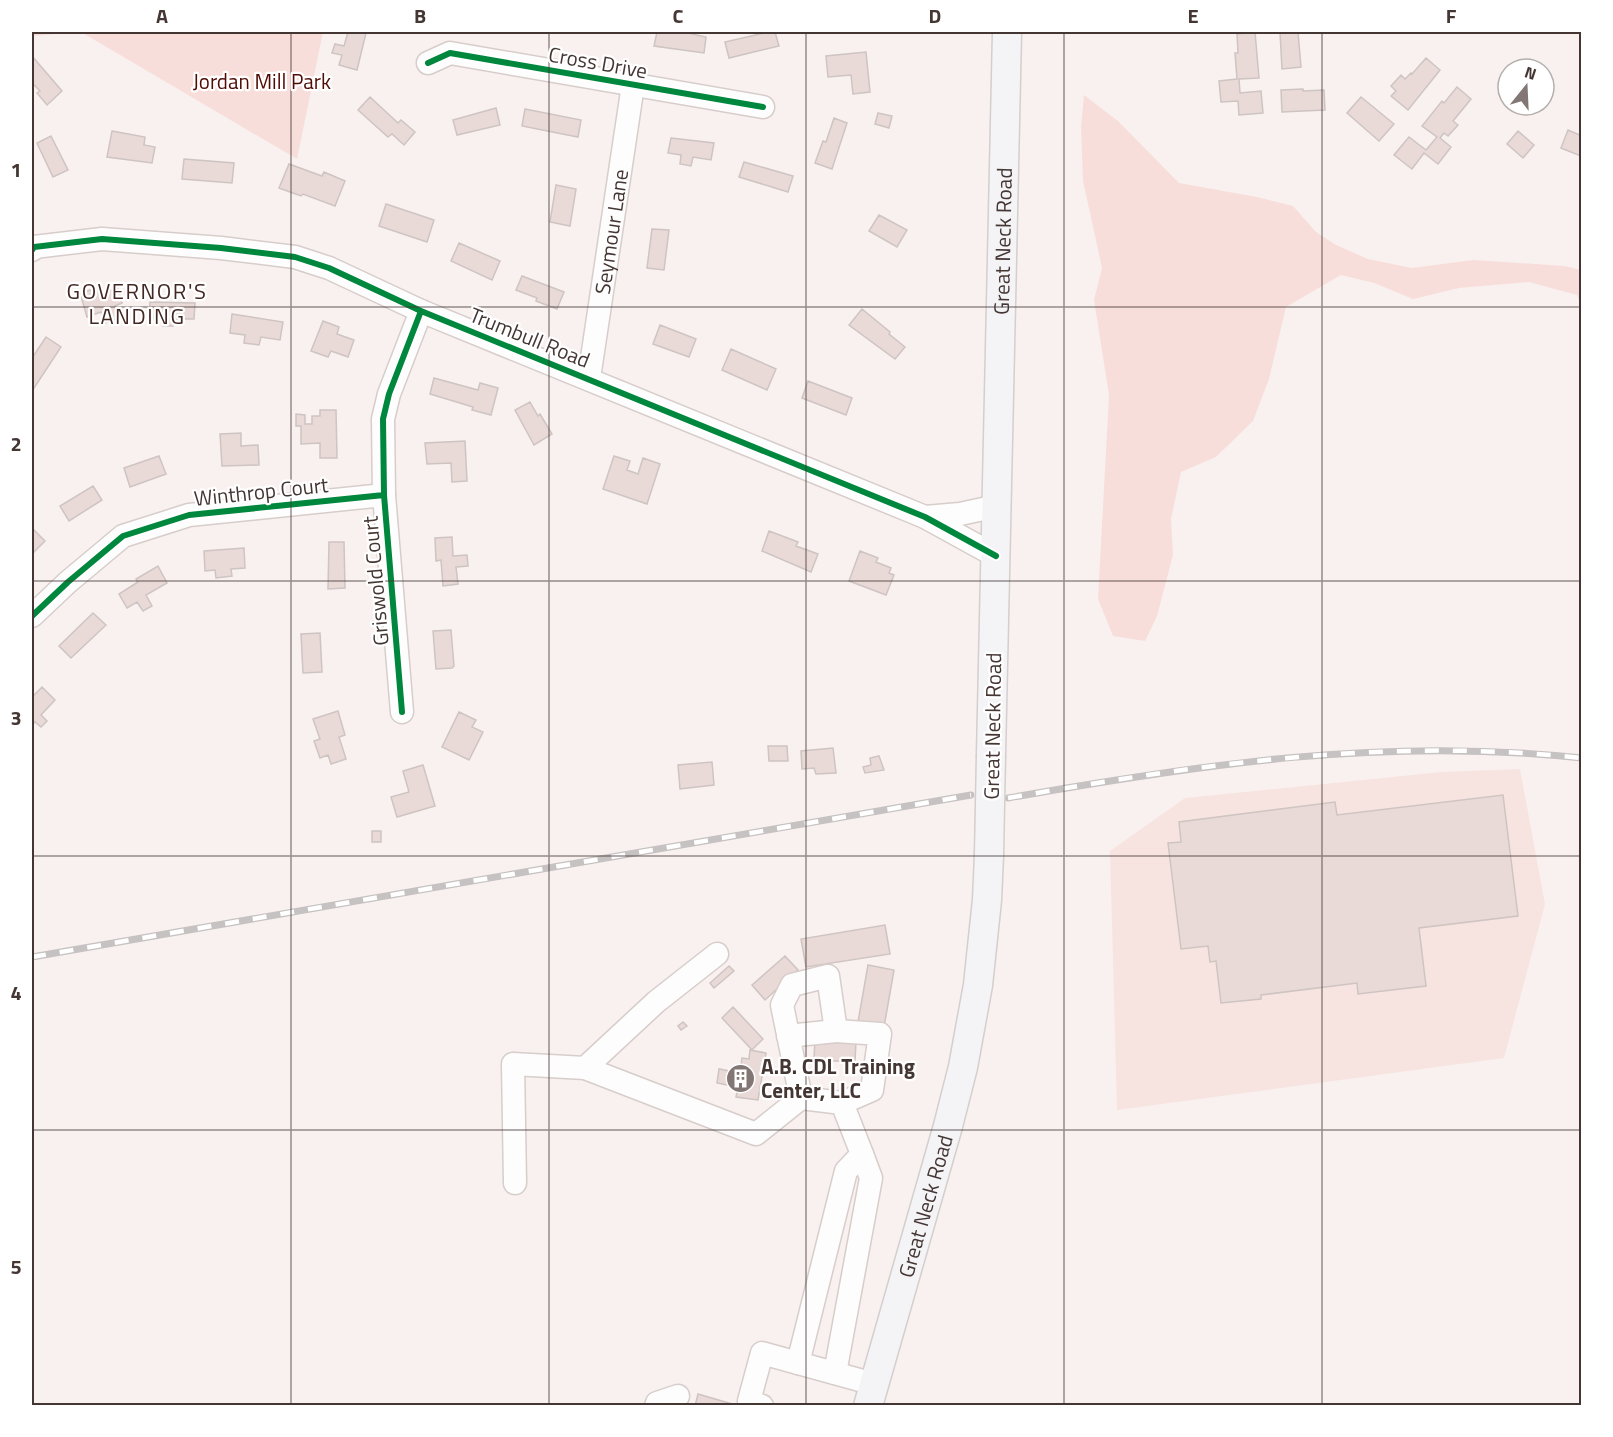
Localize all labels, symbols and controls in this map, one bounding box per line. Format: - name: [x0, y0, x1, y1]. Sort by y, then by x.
- text: A: [156, 0, 168, 31]
- text: B: [414, 0, 426, 31]
- text: C: [673, 0, 684, 31]
- text: D: [929, 0, 941, 31]
- text: E: [1187, 0, 1199, 31]
- text: F: [1446, 0, 1457, 31]
- street label: Cross Drive: [546, 38, 650, 86]
- north arrow: [1496, 57, 1556, 117]
- text: N: [1522, 60, 1540, 86]
- park label: Jordan Mill Park: [193, 65, 331, 97]
- text: 1: [10, 154, 22, 185]
- street label: Seymour Lane: [586, 167, 636, 296]
- street label: Great Neck Road: [985, 167, 1020, 315]
- district label: GOVERNOR'S LANDING: [67, 274, 207, 333]
- street label: Trumbull Road: [465, 298, 595, 376]
- text: 2: [10, 428, 22, 459]
- street label: Winthrop Court: [192, 468, 330, 514]
- street label: Griswold Court: [353, 514, 397, 647]
- street label: Great Neck Road: [975, 652, 1009, 800]
- text: 3: [10, 702, 22, 733]
- text: 4: [10, 977, 22, 1008]
- place label: A.B. CDL Training Center, LLC: [761, 1050, 915, 1106]
- building icon: A.B. CDL Training Center, LLC: [724, 1062, 756, 1094]
- street label: Great Neck Road: [890, 1131, 961, 1281]
- text: 5: [10, 1251, 22, 1282]

